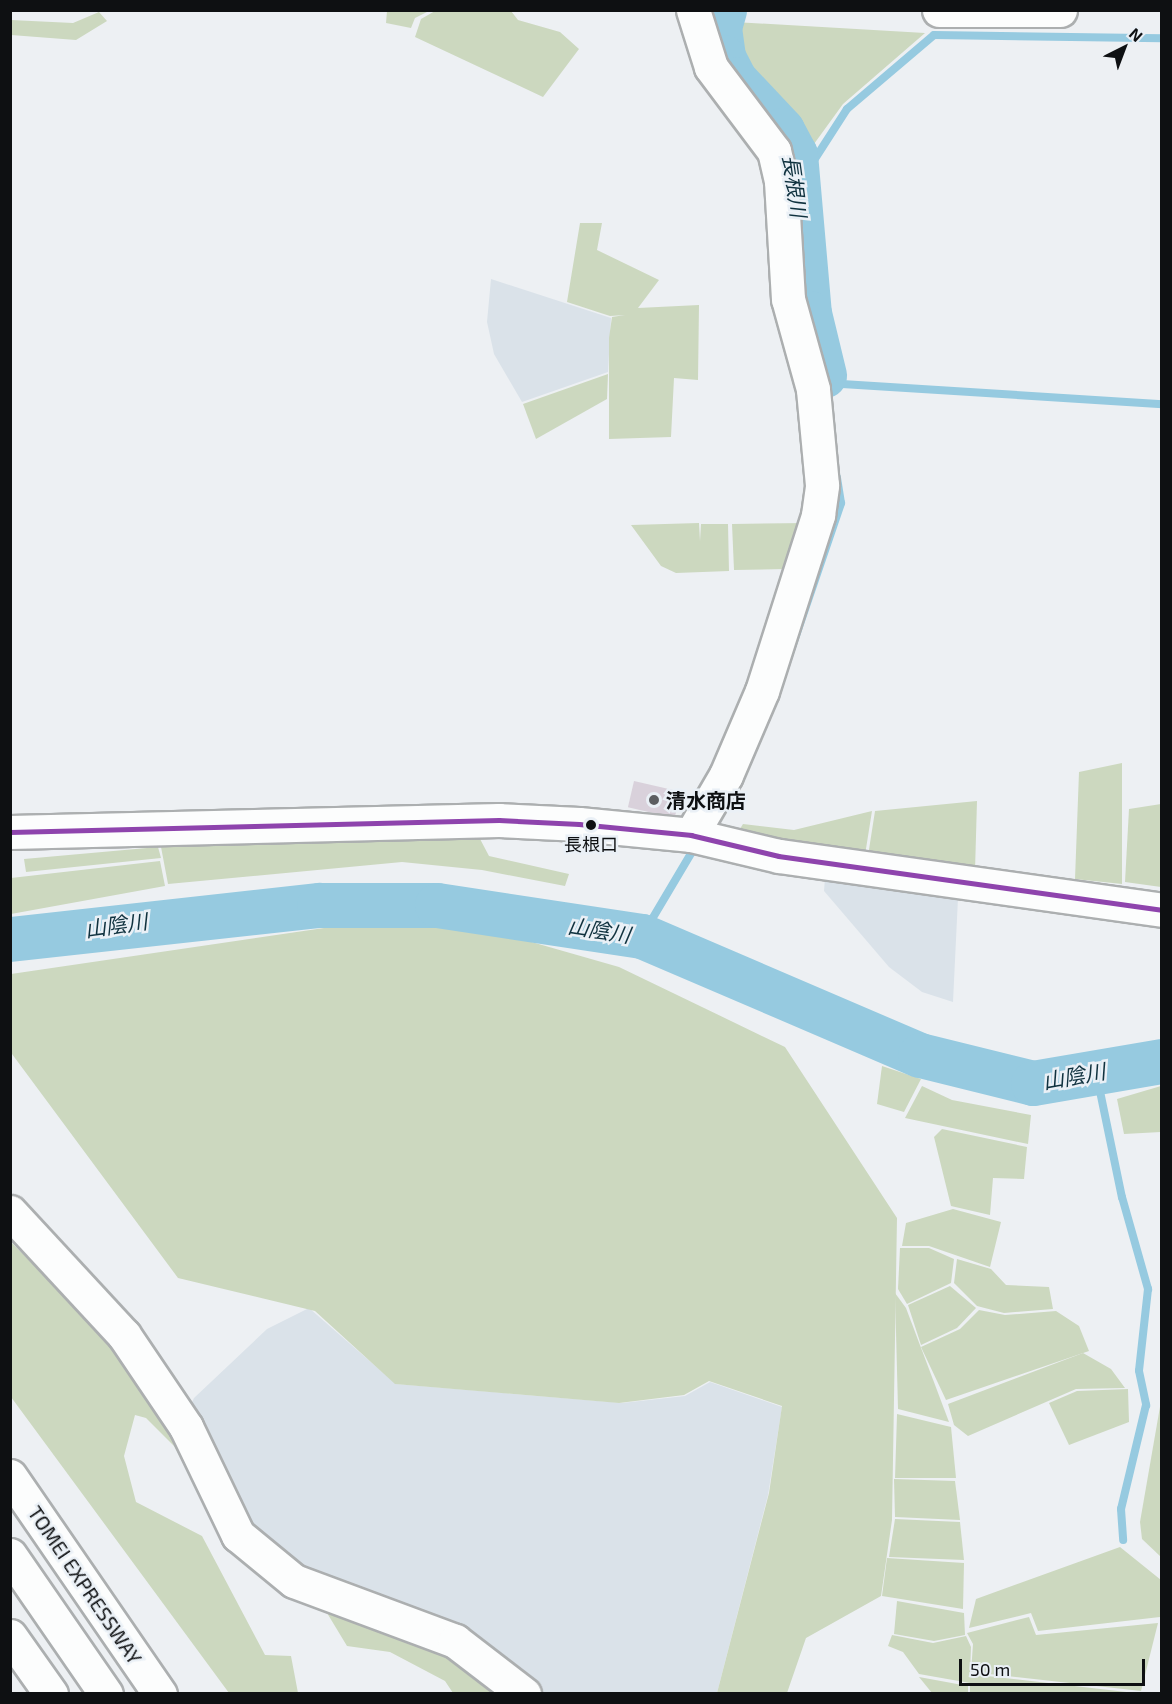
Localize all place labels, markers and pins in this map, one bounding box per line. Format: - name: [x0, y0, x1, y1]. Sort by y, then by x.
- place label: 清水商店: [666, 788, 746, 812]
- marker: 清水商店: [647, 793, 661, 807]
- marker: 長根口: [585, 819, 597, 831]
- place label: 長根口: [564, 833, 618, 855]

